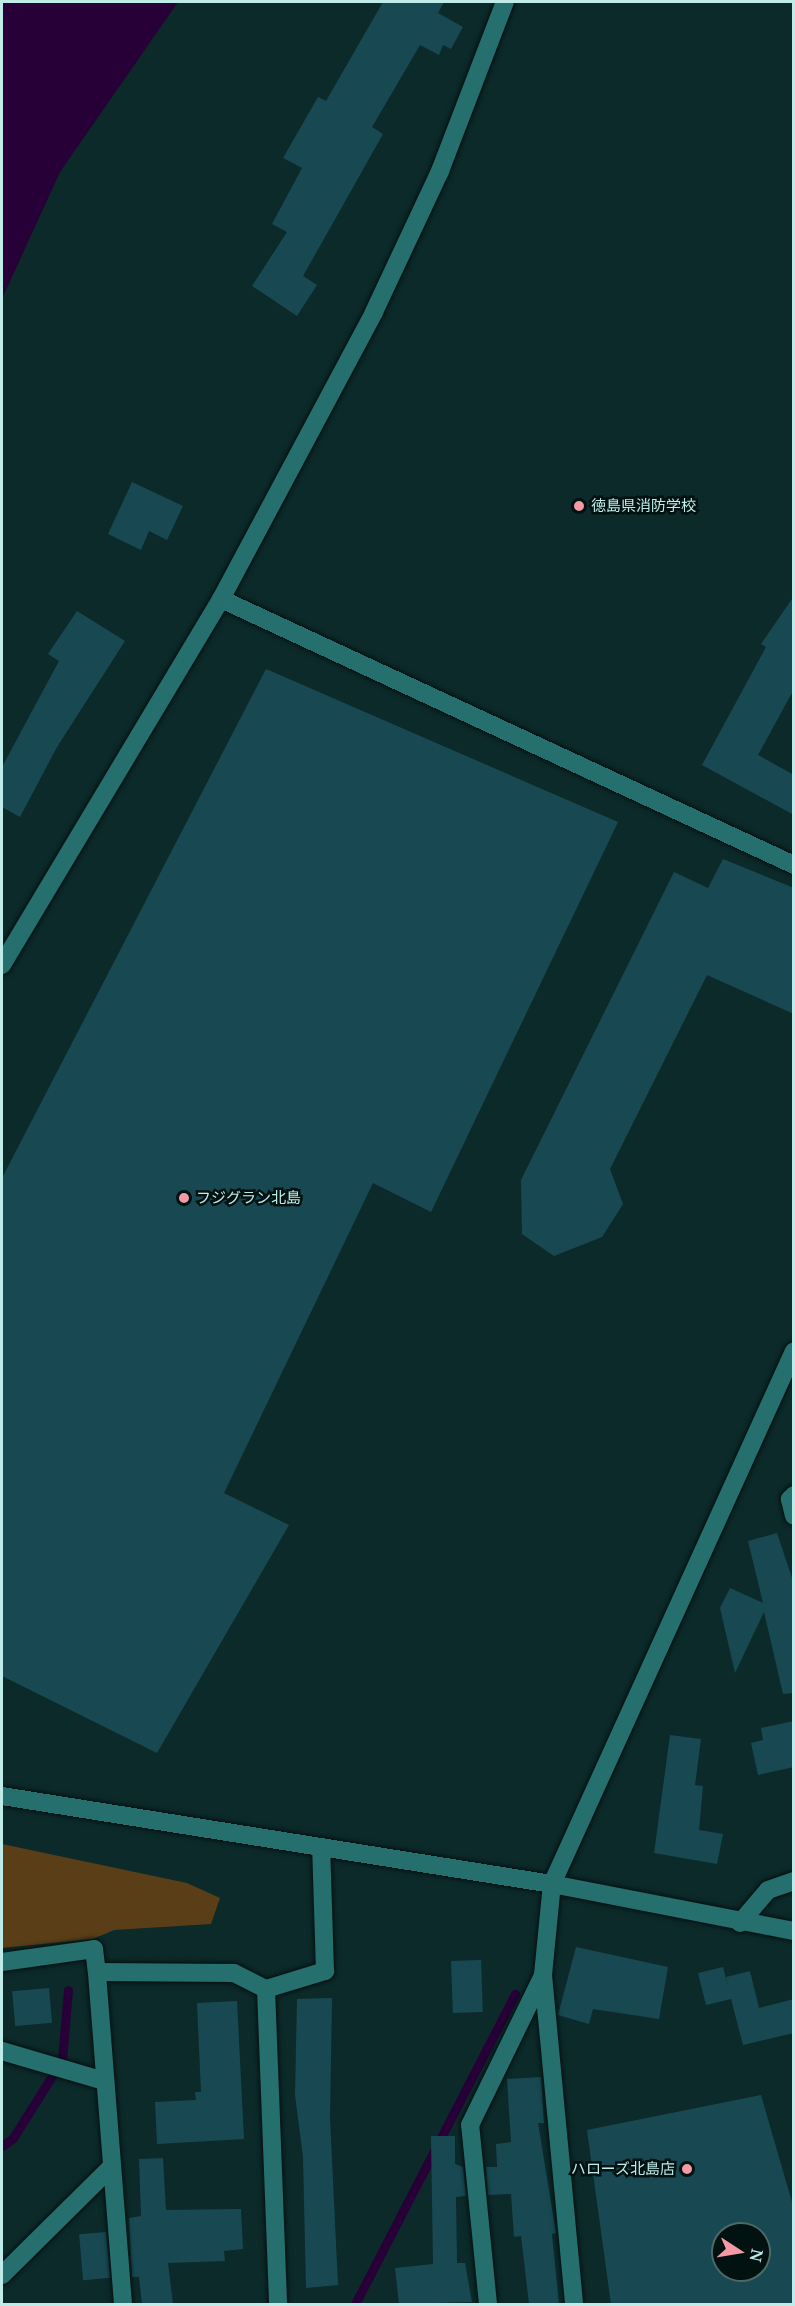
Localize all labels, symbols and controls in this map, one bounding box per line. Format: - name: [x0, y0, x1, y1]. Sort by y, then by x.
- place label: 徳島県消防学校: [591, 497, 696, 515]
- marker: 徳島県消防学校: [572, 499, 586, 513]
- place label: フジグラン北島: [196, 1189, 301, 1207]
- marker: フジグラン北島: [177, 1191, 191, 1205]
- place label: ハローズ北島店: [570, 2160, 675, 2178]
- marker: ハローズ北島店: [680, 2162, 694, 2176]
- north arrow: [711, 2222, 771, 2282]
- text: N: [745, 2247, 769, 2264]

